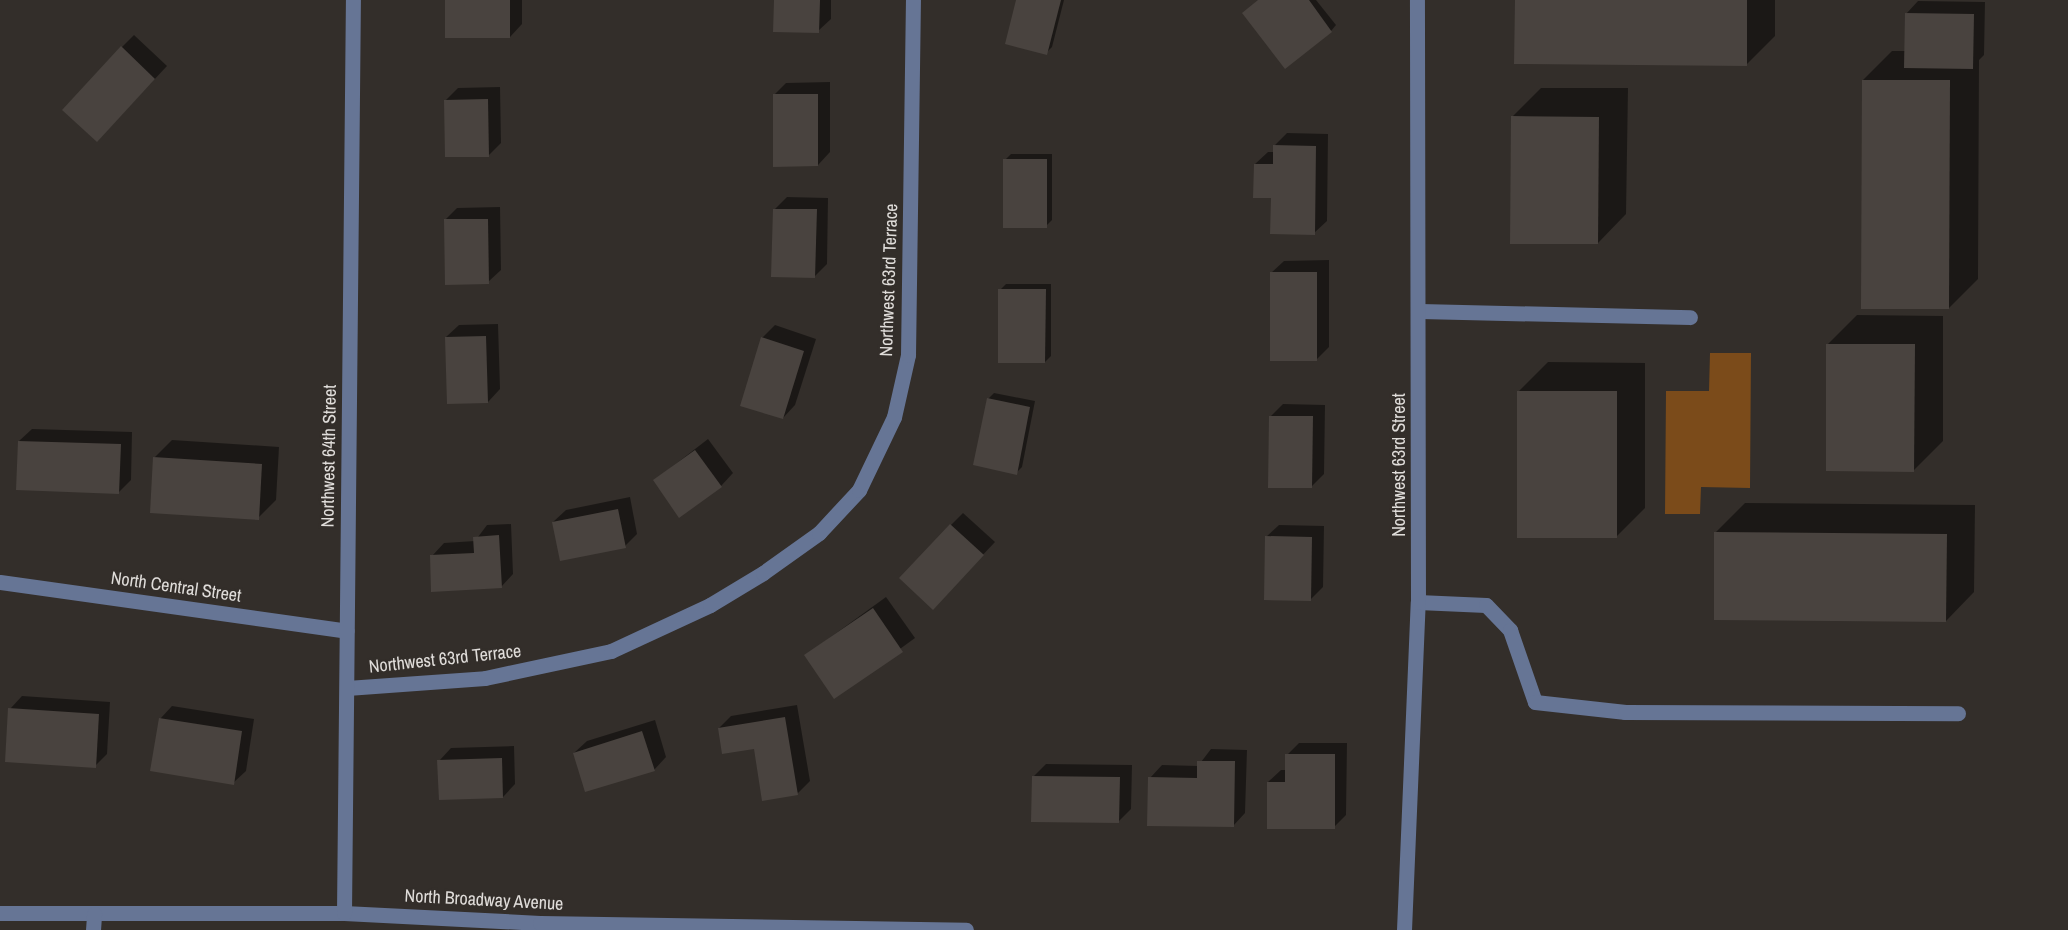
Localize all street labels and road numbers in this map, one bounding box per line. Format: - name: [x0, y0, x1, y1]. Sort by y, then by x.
- street label: Northwest 63rd Terrace: [876, 203, 902, 357]
- street label: Northwest 64th Street: [317, 384, 341, 528]
- street label: Northwest 63rd Street: [1388, 393, 1410, 537]
- street label: North Central Street: [110, 567, 242, 607]
- street label: Northwest 63rd Terrace: [368, 640, 522, 678]
- street label: North Broadway Avenue: [404, 885, 564, 915]

